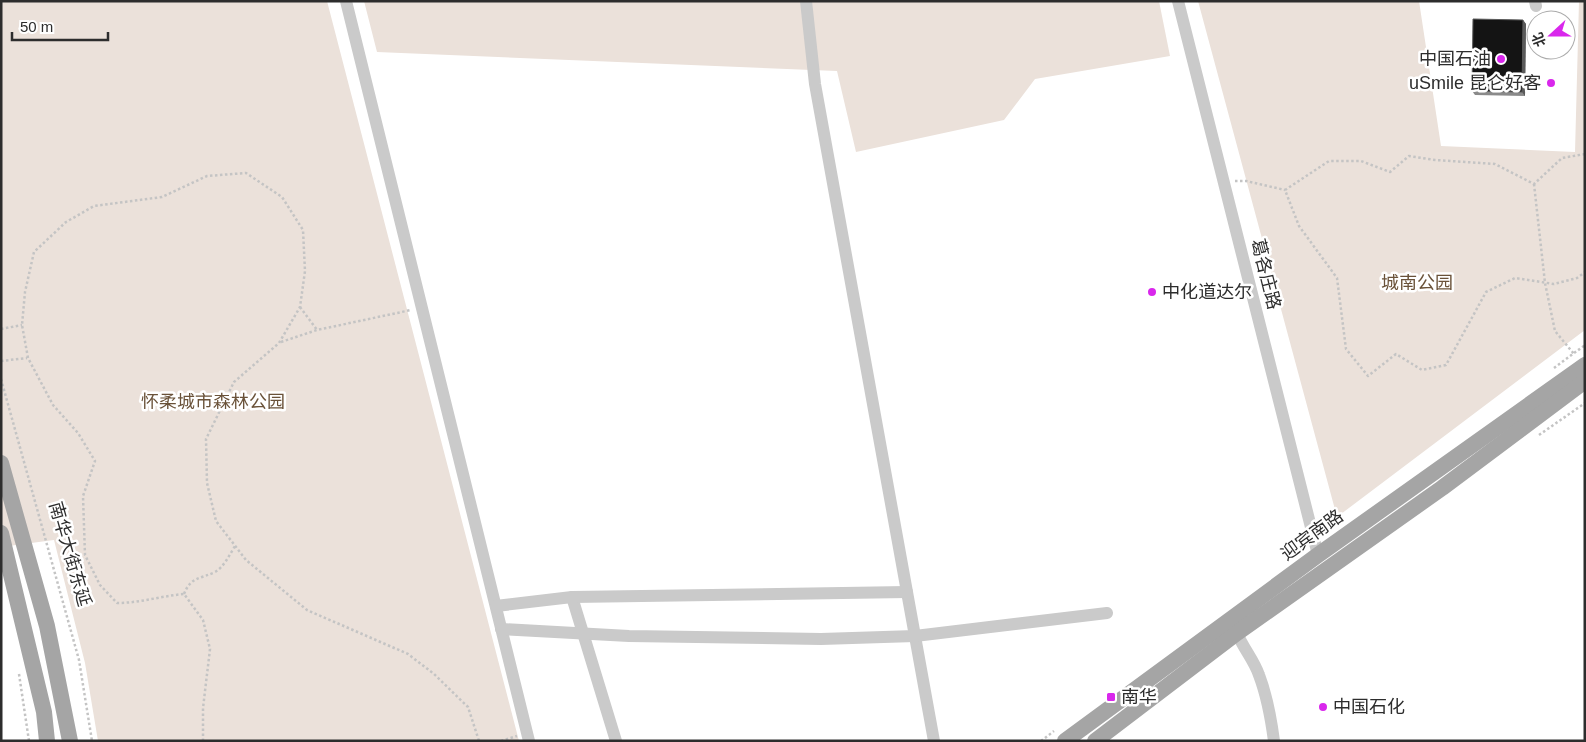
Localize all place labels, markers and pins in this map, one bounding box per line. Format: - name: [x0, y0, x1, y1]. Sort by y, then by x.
- place label: 中国石油: [1419, 49, 1491, 69]
- marker: 中国石油: [1495, 53, 1507, 65]
- place label: uSmile 昆仑好客: [1409, 73, 1541, 93]
- marker: uSmile 昆仑好客: [1545, 77, 1557, 89]
- place label: 中化道达尔: [1162, 282, 1252, 302]
- marker: 中化道达尔: [1146, 286, 1158, 298]
- place label: 南华: [1121, 687, 1157, 707]
- marker: 南华: [1105, 691, 1117, 703]
- place label: 中国石化: [1333, 697, 1405, 717]
- marker: 中国石化: [1317, 701, 1329, 713]

